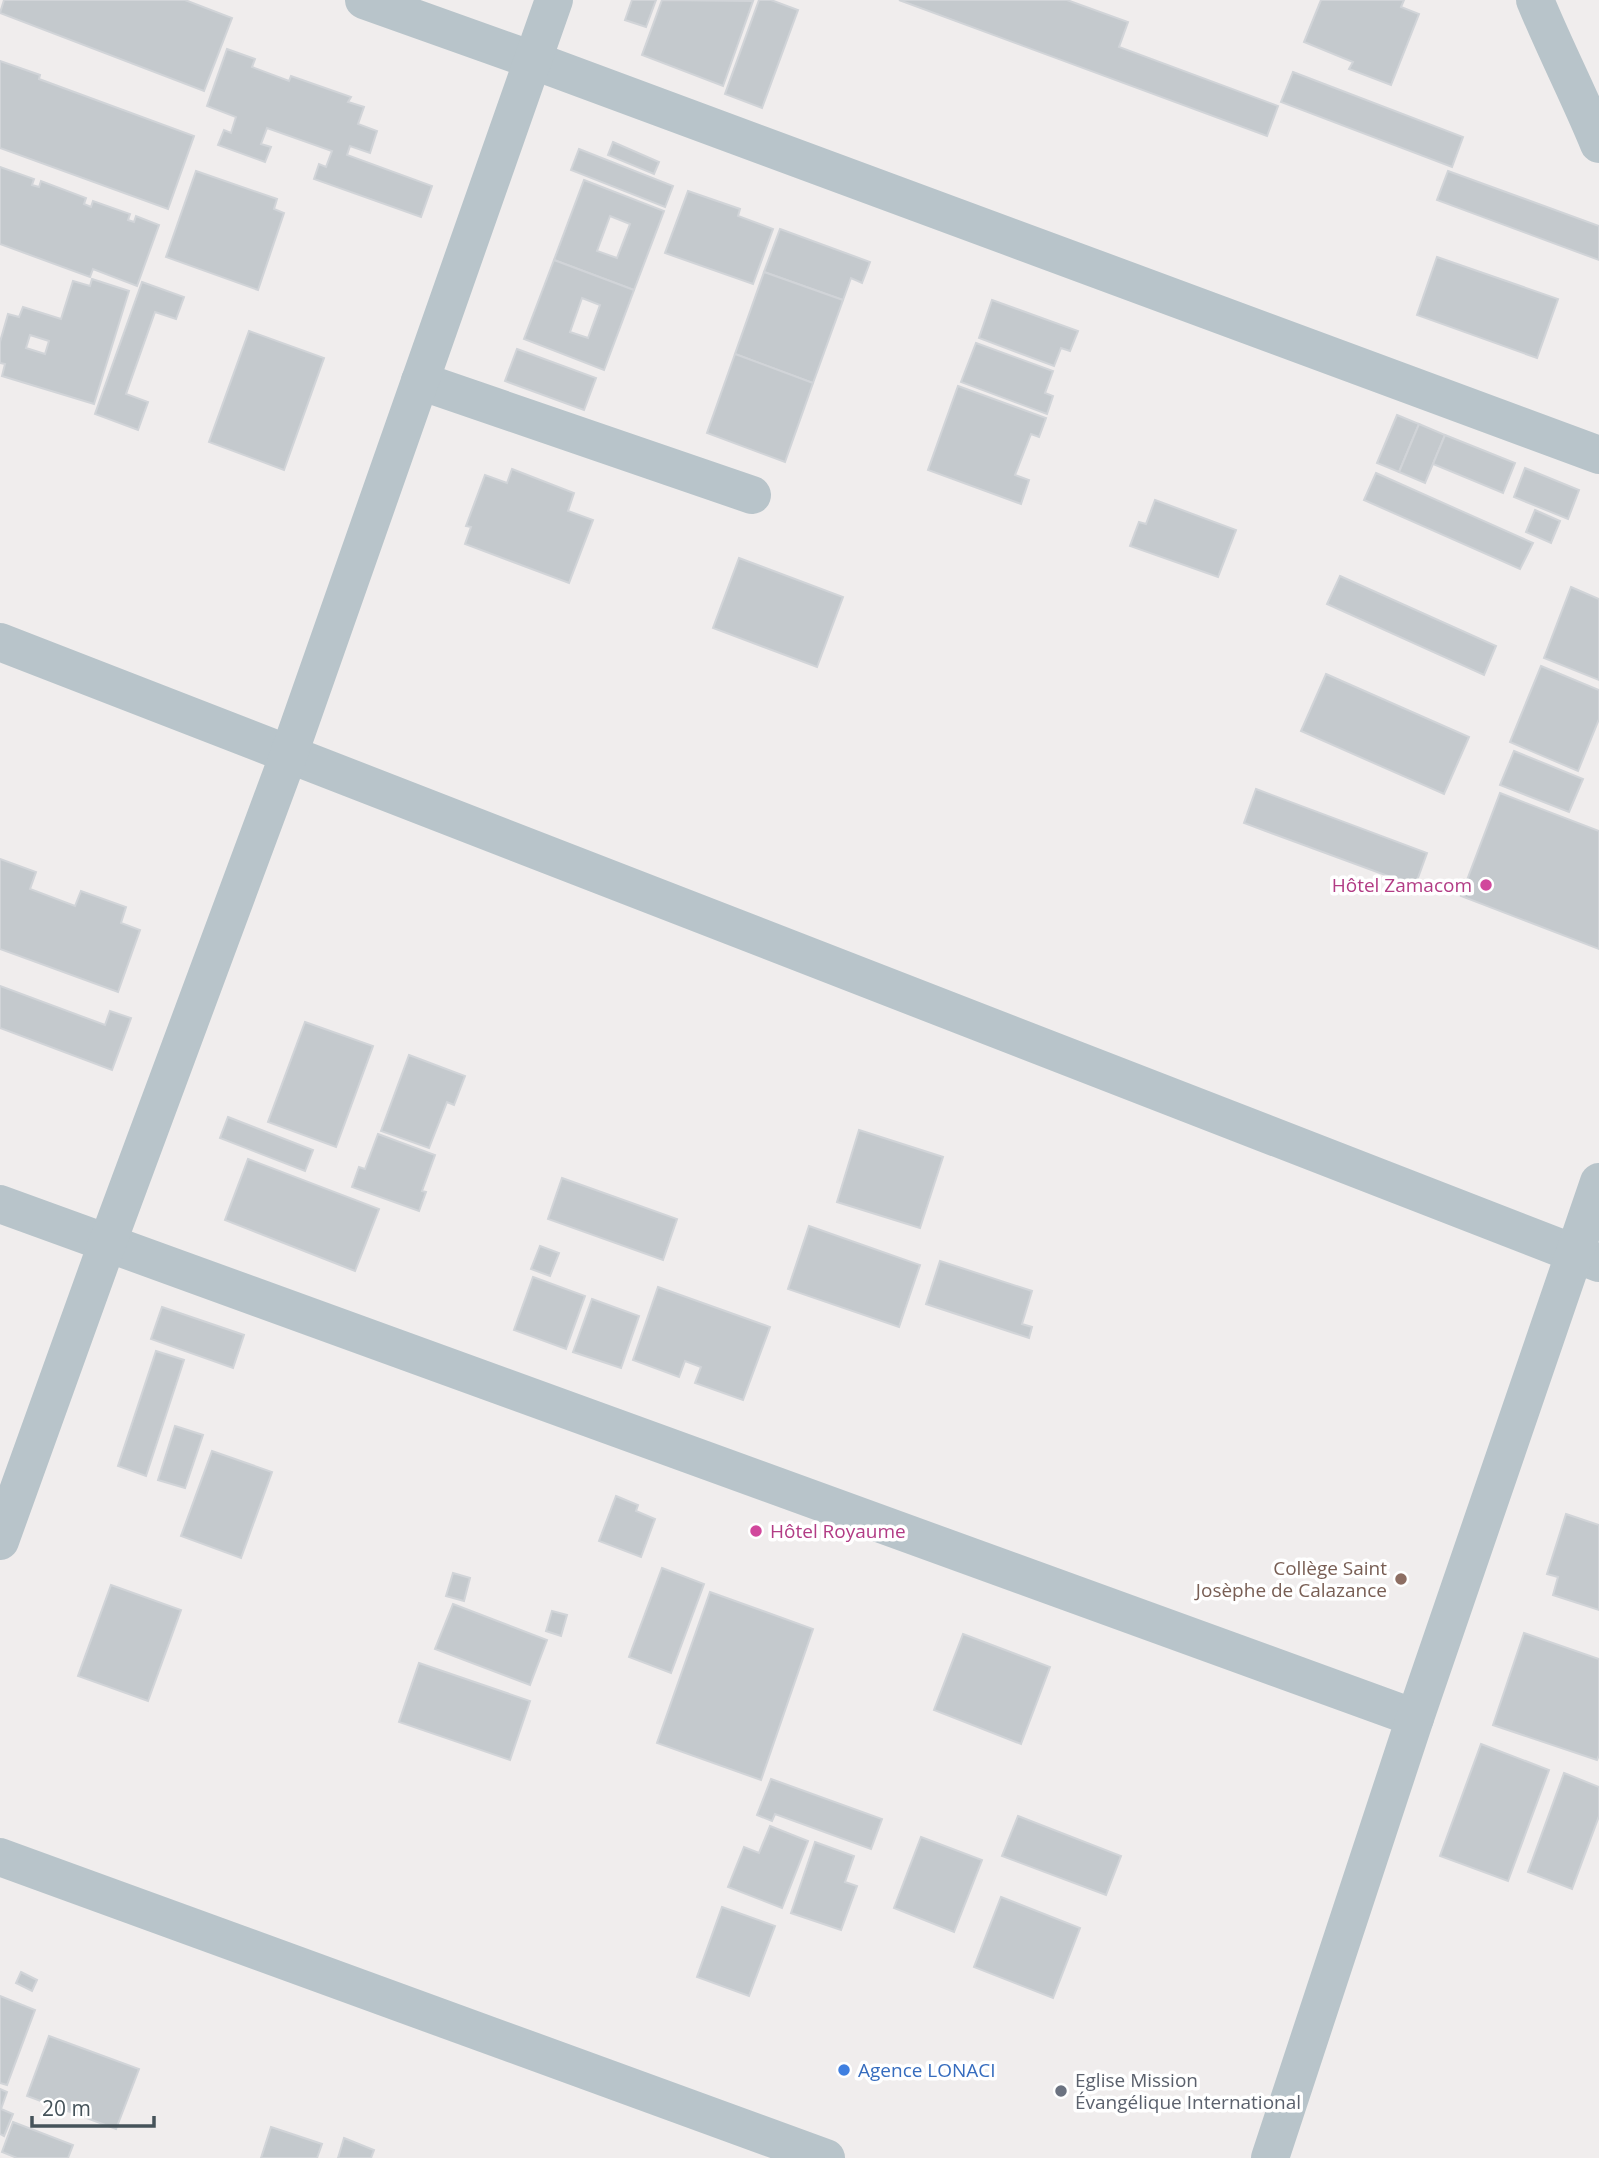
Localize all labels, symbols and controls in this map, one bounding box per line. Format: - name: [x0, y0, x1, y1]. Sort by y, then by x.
- place label: Hôtel Zamacom: [1332, 872, 1472, 898]
- marker: Hôtel Zamacom: [1478, 877, 1494, 893]
- place label: Hôtel Royaume: [770, 1518, 906, 1544]
- marker: Hôtel Royaume: [748, 1523, 764, 1539]
- place label: Collège Saint Josèphe de Calazance: [1194, 1555, 1387, 1603]
- marker: Collège Saint Josèphe de Calazance: [1393, 1571, 1409, 1587]
- place label: Agence LONACI: [858, 2057, 996, 2083]
- marker: Agence LONACI: [836, 2062, 852, 2078]
- place label: Eglise Mission Évangélique International: [1075, 2067, 1301, 2115]
- marker: Eglise Mission Évangélique International: [1053, 2083, 1069, 2099]
- scale bar: [32, 2084, 154, 2128]
- text: 20 m: [42, 2094, 91, 2122]

